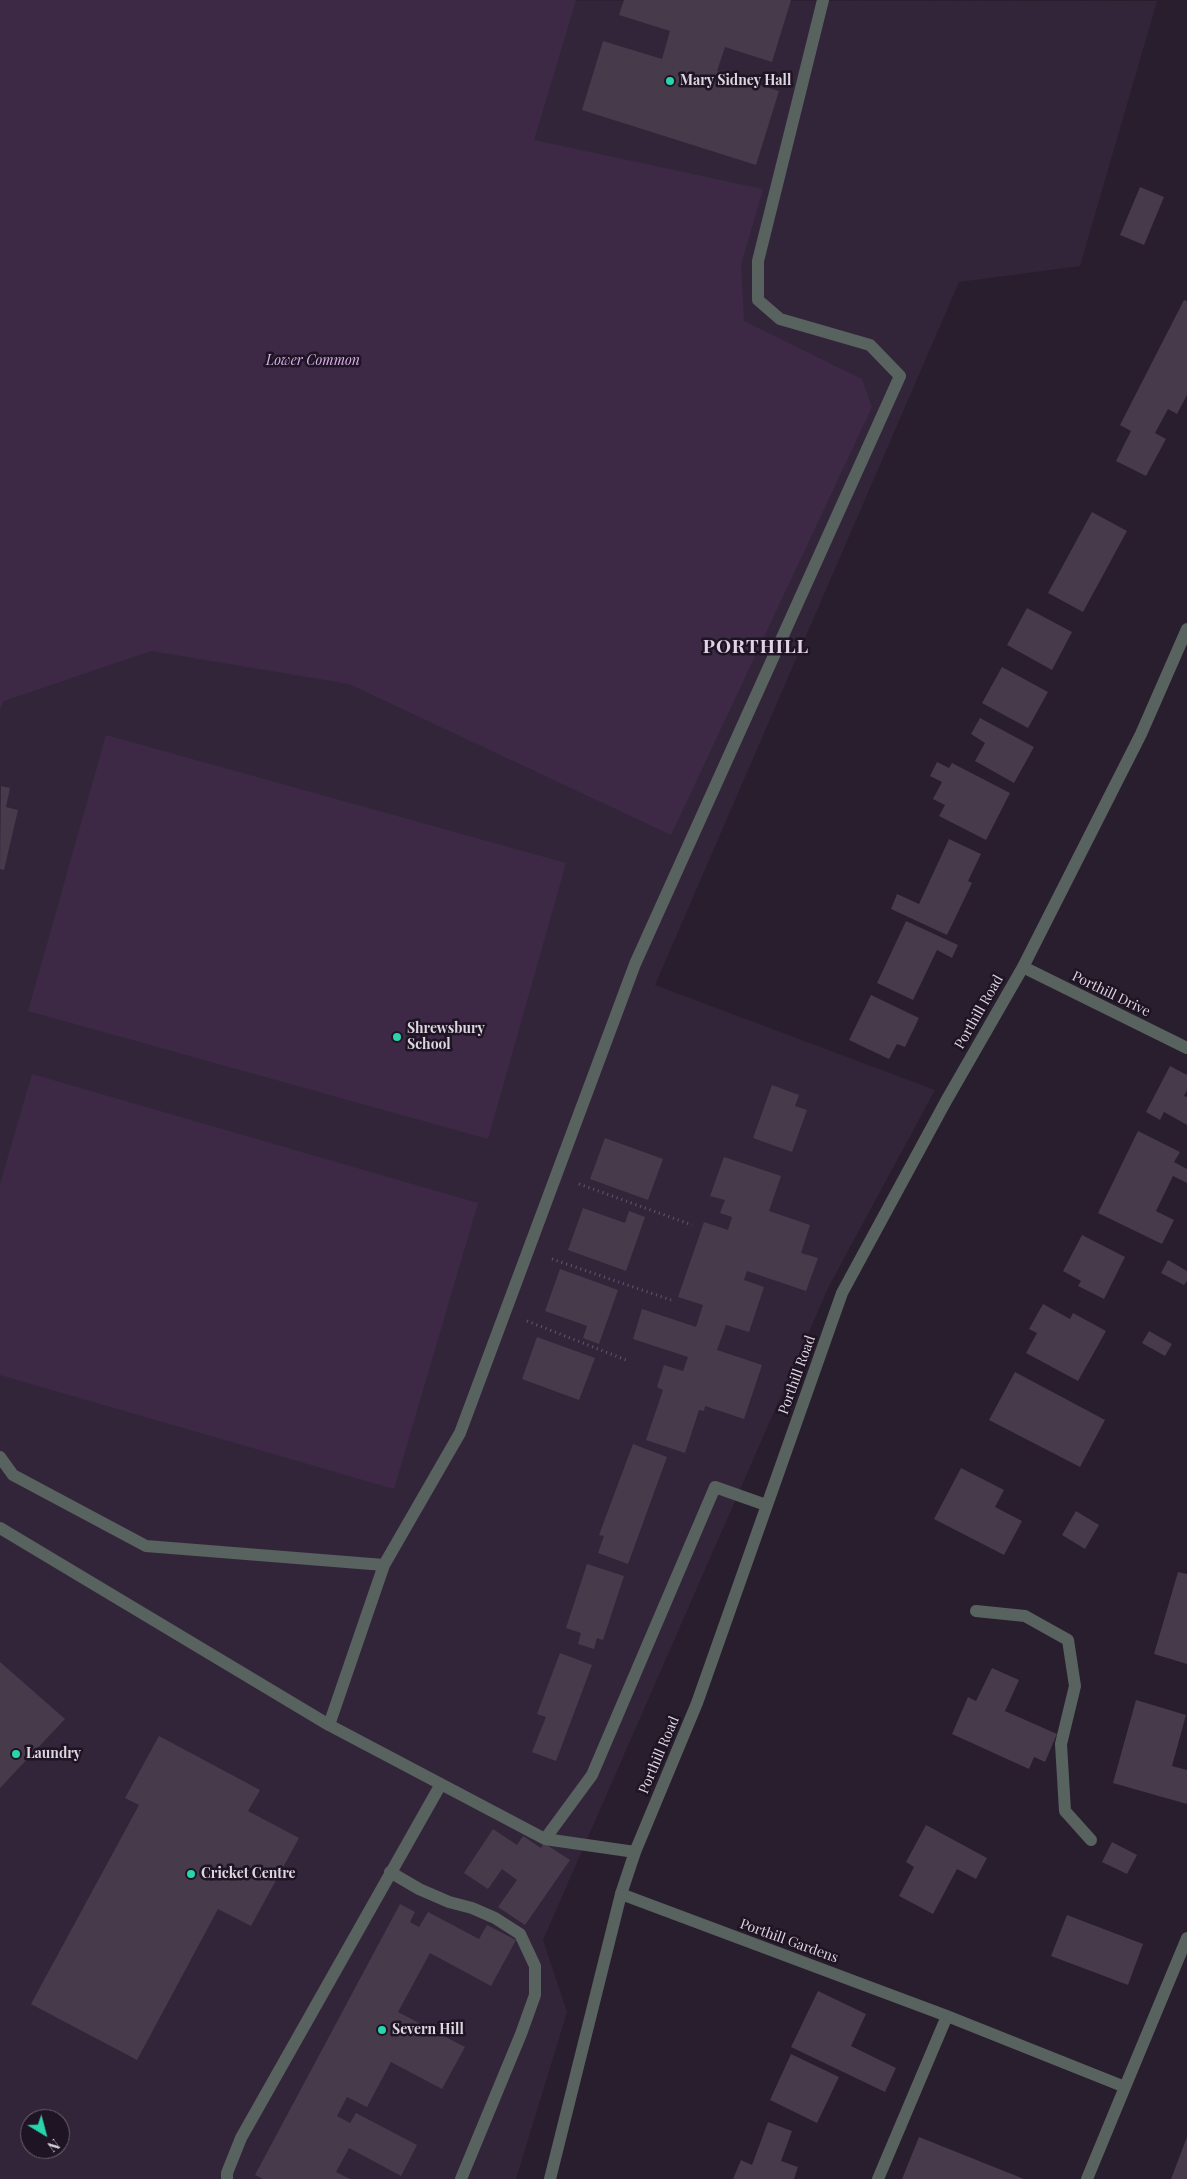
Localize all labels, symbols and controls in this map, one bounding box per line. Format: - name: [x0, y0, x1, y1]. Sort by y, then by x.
- place label: Mary Sidney Hall: [680, 73, 791, 89]
- marker: Mary Sidney Hall: [664, 75, 676, 87]
- park label: Lower Common: [266, 353, 360, 369]
- district label: PORTHILL: [702, 636, 810, 658]
- street label: Porthill Drive: [1069, 968, 1153, 1020]
- street label: Porthill Road: [951, 972, 1007, 1052]
- place label: Shrewsbury School: [407, 1021, 485, 1054]
- marker: Shrewsbury School: [391, 1031, 403, 1043]
- street label: Porthill Road: [775, 1333, 819, 1417]
- street label: Porthill Road: [635, 1714, 683, 1796]
- place label: Laundry: [26, 1746, 81, 1762]
- marker: Laundry: [10, 1748, 22, 1760]
- place label: Cricket Centre: [201, 1866, 296, 1882]
- marker: Cricket Centre: [185, 1868, 197, 1880]
- street label: Porthill Gardens: [738, 1915, 840, 1967]
- place label: Severn Hill: [392, 2022, 464, 2038]
- marker: Severn Hill: [376, 2024, 388, 2036]
- north arrow: [20, 2109, 70, 2159]
- text: N: [44, 2135, 63, 2156]

